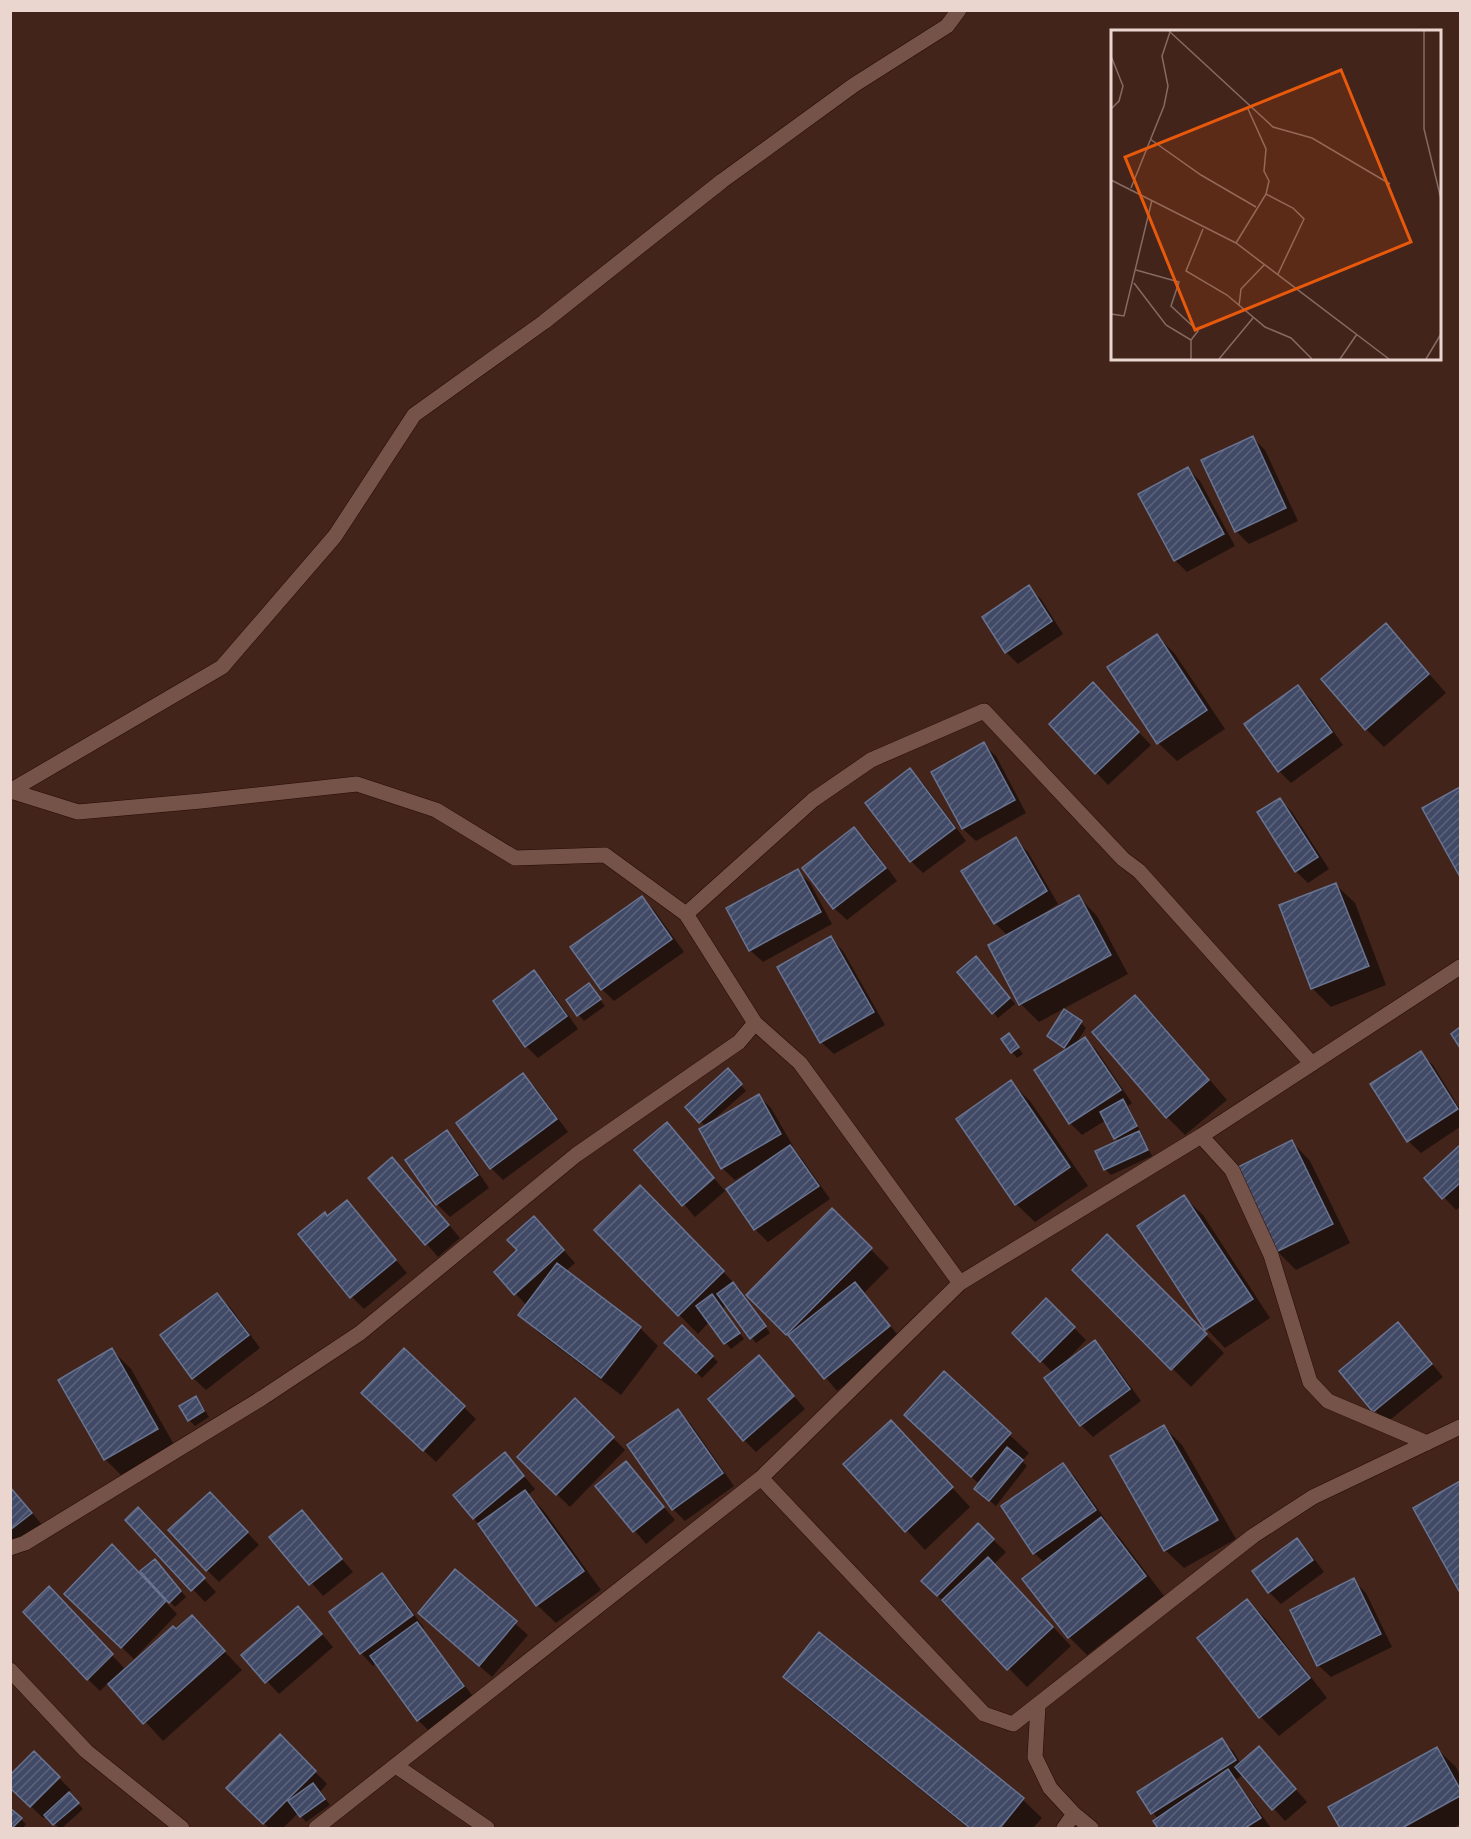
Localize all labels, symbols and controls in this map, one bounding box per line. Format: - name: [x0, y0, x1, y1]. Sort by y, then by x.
- inset map: [1111, 30, 1441, 360]

